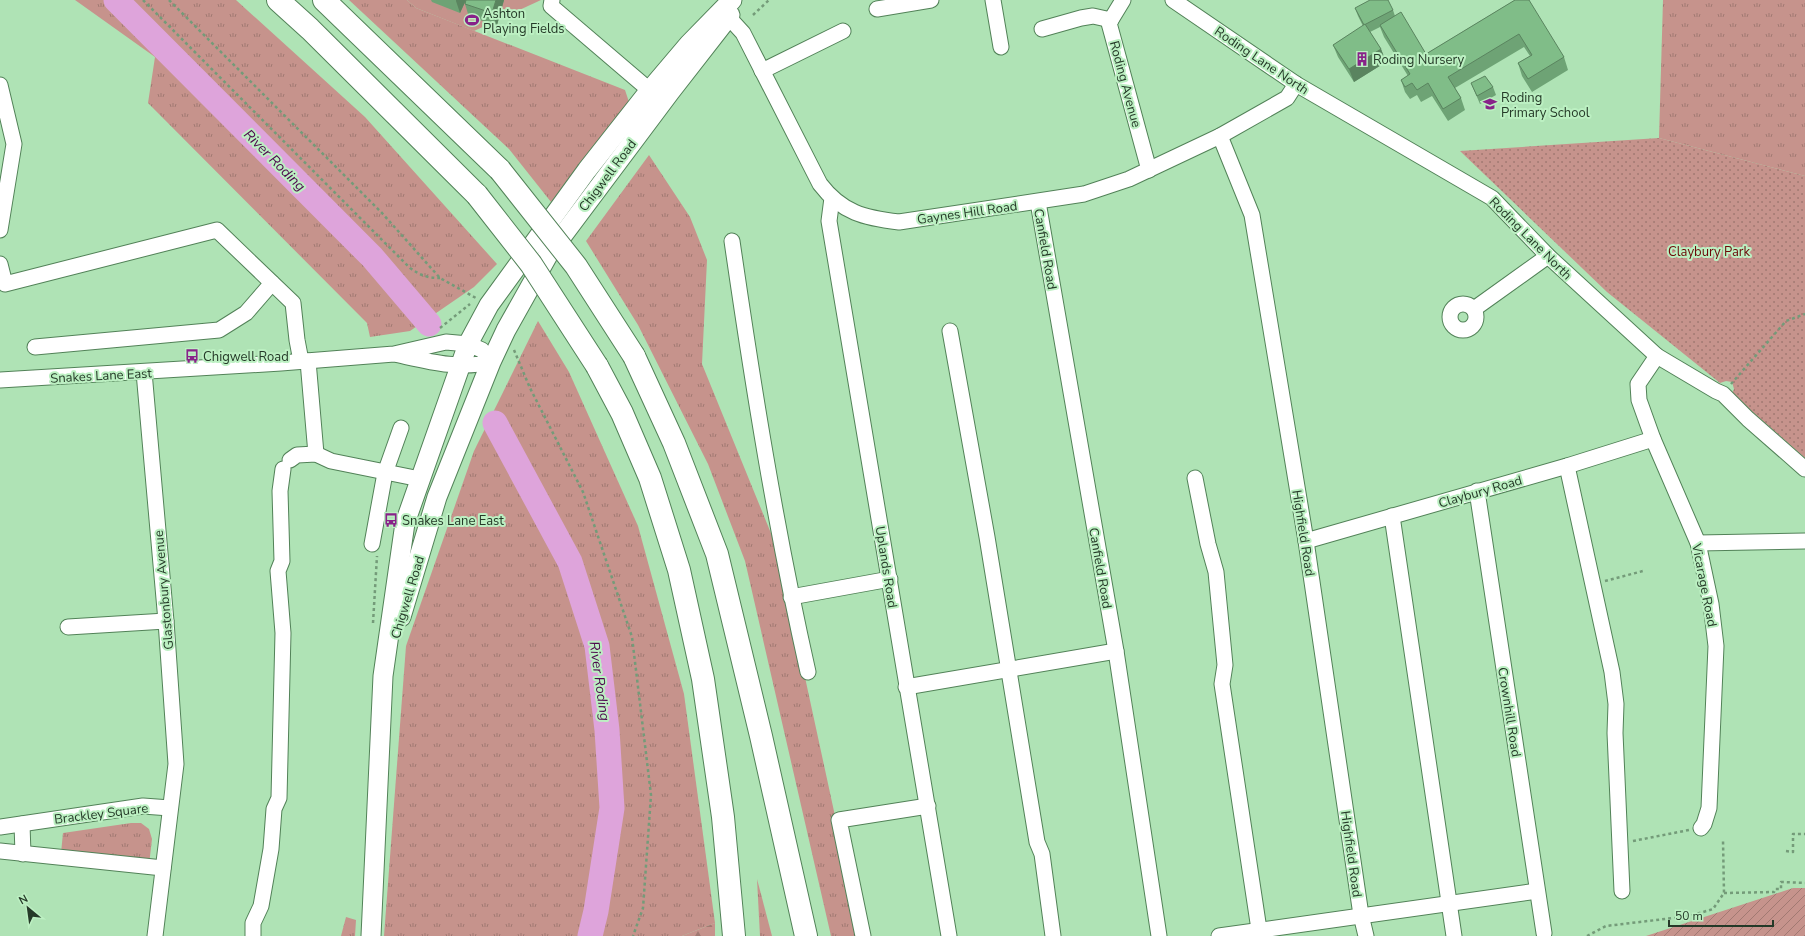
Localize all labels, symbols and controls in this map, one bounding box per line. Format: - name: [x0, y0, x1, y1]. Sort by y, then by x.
- place label: Ashton Playing Fields: [483, 5, 565, 38]
- sports icon: Ashton Playing Fields: [464, 12, 480, 28]
- street label: Roding Lane North: [1211, 23, 1312, 99]
- street label: Roding Avenue: [1105, 39, 1145, 130]
- building icon: Roding Nursery: [1354, 51, 1370, 67]
- place label: Roding Nursery: [1373, 51, 1464, 69]
- place label: Roding Primary School: [1501, 89, 1590, 122]
- school or university icon: Roding Primary School: [1482, 96, 1498, 112]
- water label: River Roding: [240, 125, 310, 195]
- street label: Chigwell Road: [575, 136, 641, 215]
- street label: Roding Lane North: [1485, 193, 1576, 284]
- street label: Gaynes Hill Road: [916, 197, 1018, 229]
- street label: Canfield Road: [1029, 207, 1061, 291]
- park label: Claybury Park: [1668, 243, 1750, 261]
- bus stop icon: Chigwell Road: [184, 348, 200, 364]
- place label: Chigwell Road: [203, 348, 289, 366]
- street label: Snakes Lane East: [50, 364, 153, 388]
- street label: Claybury Road: [1436, 471, 1524, 513]
- street label: Highfield Road: [1287, 489, 1319, 578]
- bus stop icon: Snakes Lane East: [383, 512, 399, 528]
- place label: Snakes Lane East: [402, 512, 504, 530]
- street label: Uplands Road: [871, 525, 901, 609]
- street label: Canfield Road: [1084, 526, 1116, 610]
- street label: Glastonbury Avenue: [150, 529, 178, 650]
- street label: Vicarage Road: [1687, 541, 1721, 628]
- street label: Chigwell Road: [387, 554, 429, 641]
- water label: River Roding: [585, 640, 615, 722]
- street label: Crownhill Road: [1493, 666, 1525, 758]
- street label: Brackley Square: [53, 799, 149, 829]
- street label: Highfield Road: [1336, 810, 1366, 898]
- north arrow: [8, 888, 48, 928]
- text: N: [16, 891, 31, 908]
- scale bar: [1669, 902, 1773, 928]
- text: 50 m: [1675, 908, 1703, 924]

